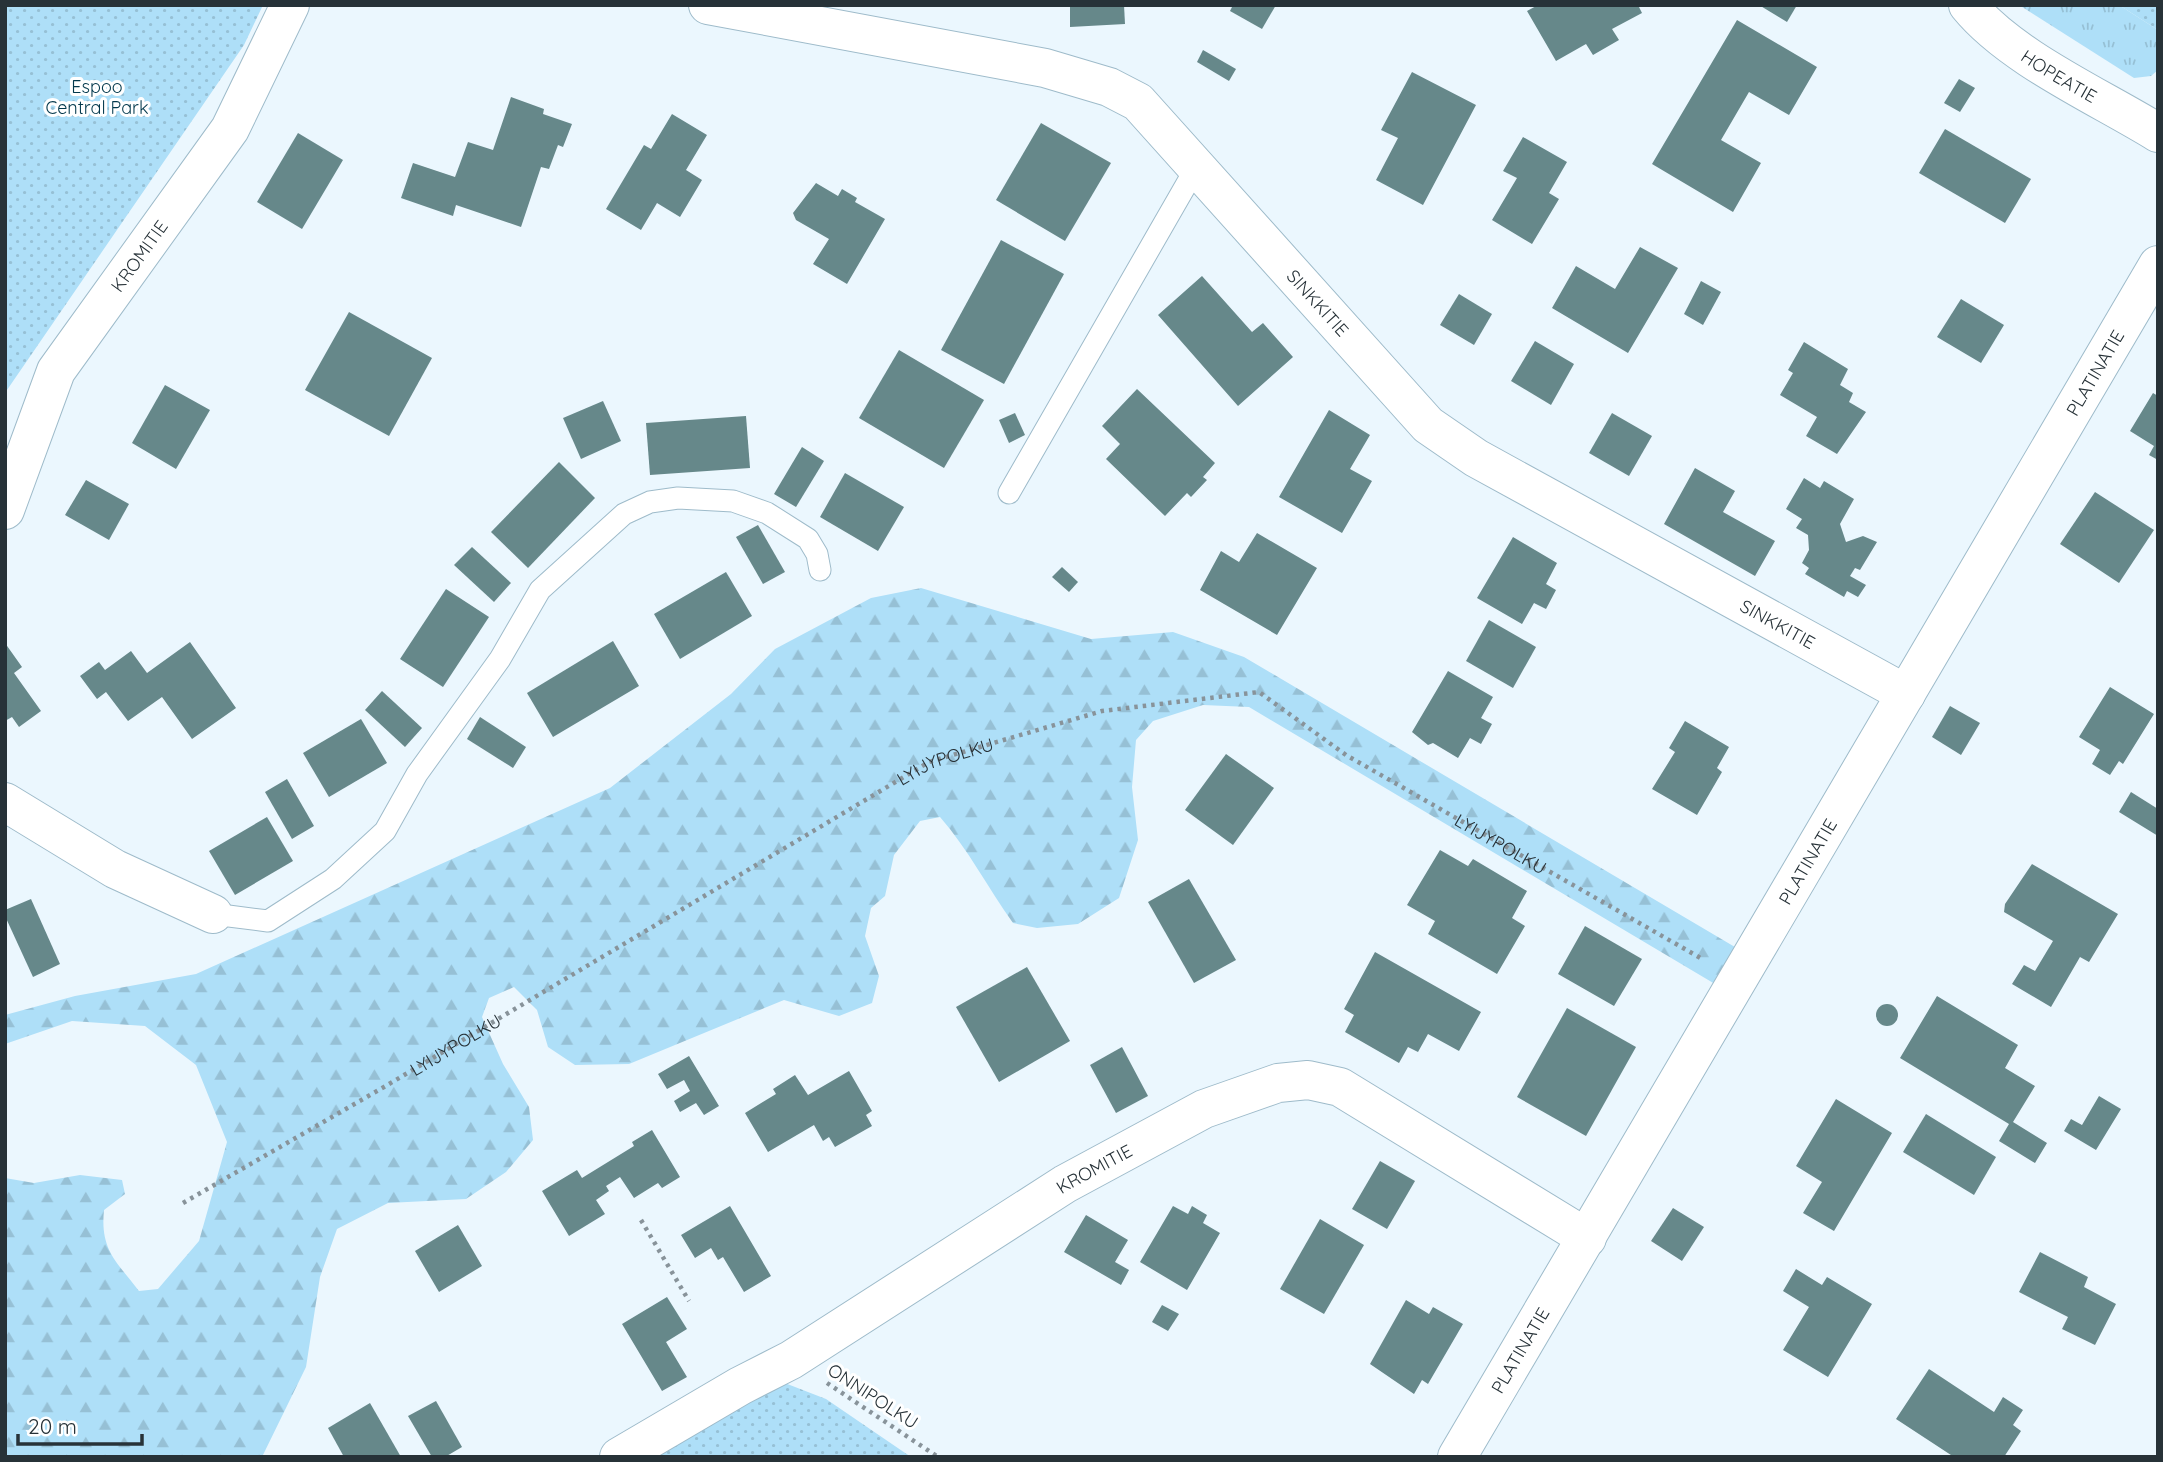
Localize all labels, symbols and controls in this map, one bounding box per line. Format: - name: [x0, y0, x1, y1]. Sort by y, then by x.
- street label: HOPEATIE: [2017, 44, 2101, 107]
- park label: Espoo Central Park: [45, 75, 149, 119]
- street label: KROMITIE: [105, 215, 172, 296]
- street label: SINKKITIE: [1282, 264, 1354, 341]
- street label: PLATINATIE: [2060, 325, 2129, 420]
- street label: SINKKITIE: [1736, 594, 1819, 654]
- street label: LYIJYPOLKU: [892, 732, 996, 790]
- street label: LYIJYPOLKU: [1451, 808, 1551, 879]
- street label: PLATINATIE: [1773, 814, 1842, 909]
- street label: LYIJYPOLKU: [405, 1008, 505, 1081]
- street label: KROMITIE: [1052, 1139, 1136, 1198]
- street label: PLATINATIE: [1486, 1303, 1554, 1397]
- street label: ONNIPOLKU: [823, 1358, 923, 1434]
- scale bar: [18, 1402, 142, 1446]
- text: 20 m: [28, 1413, 77, 1439]

